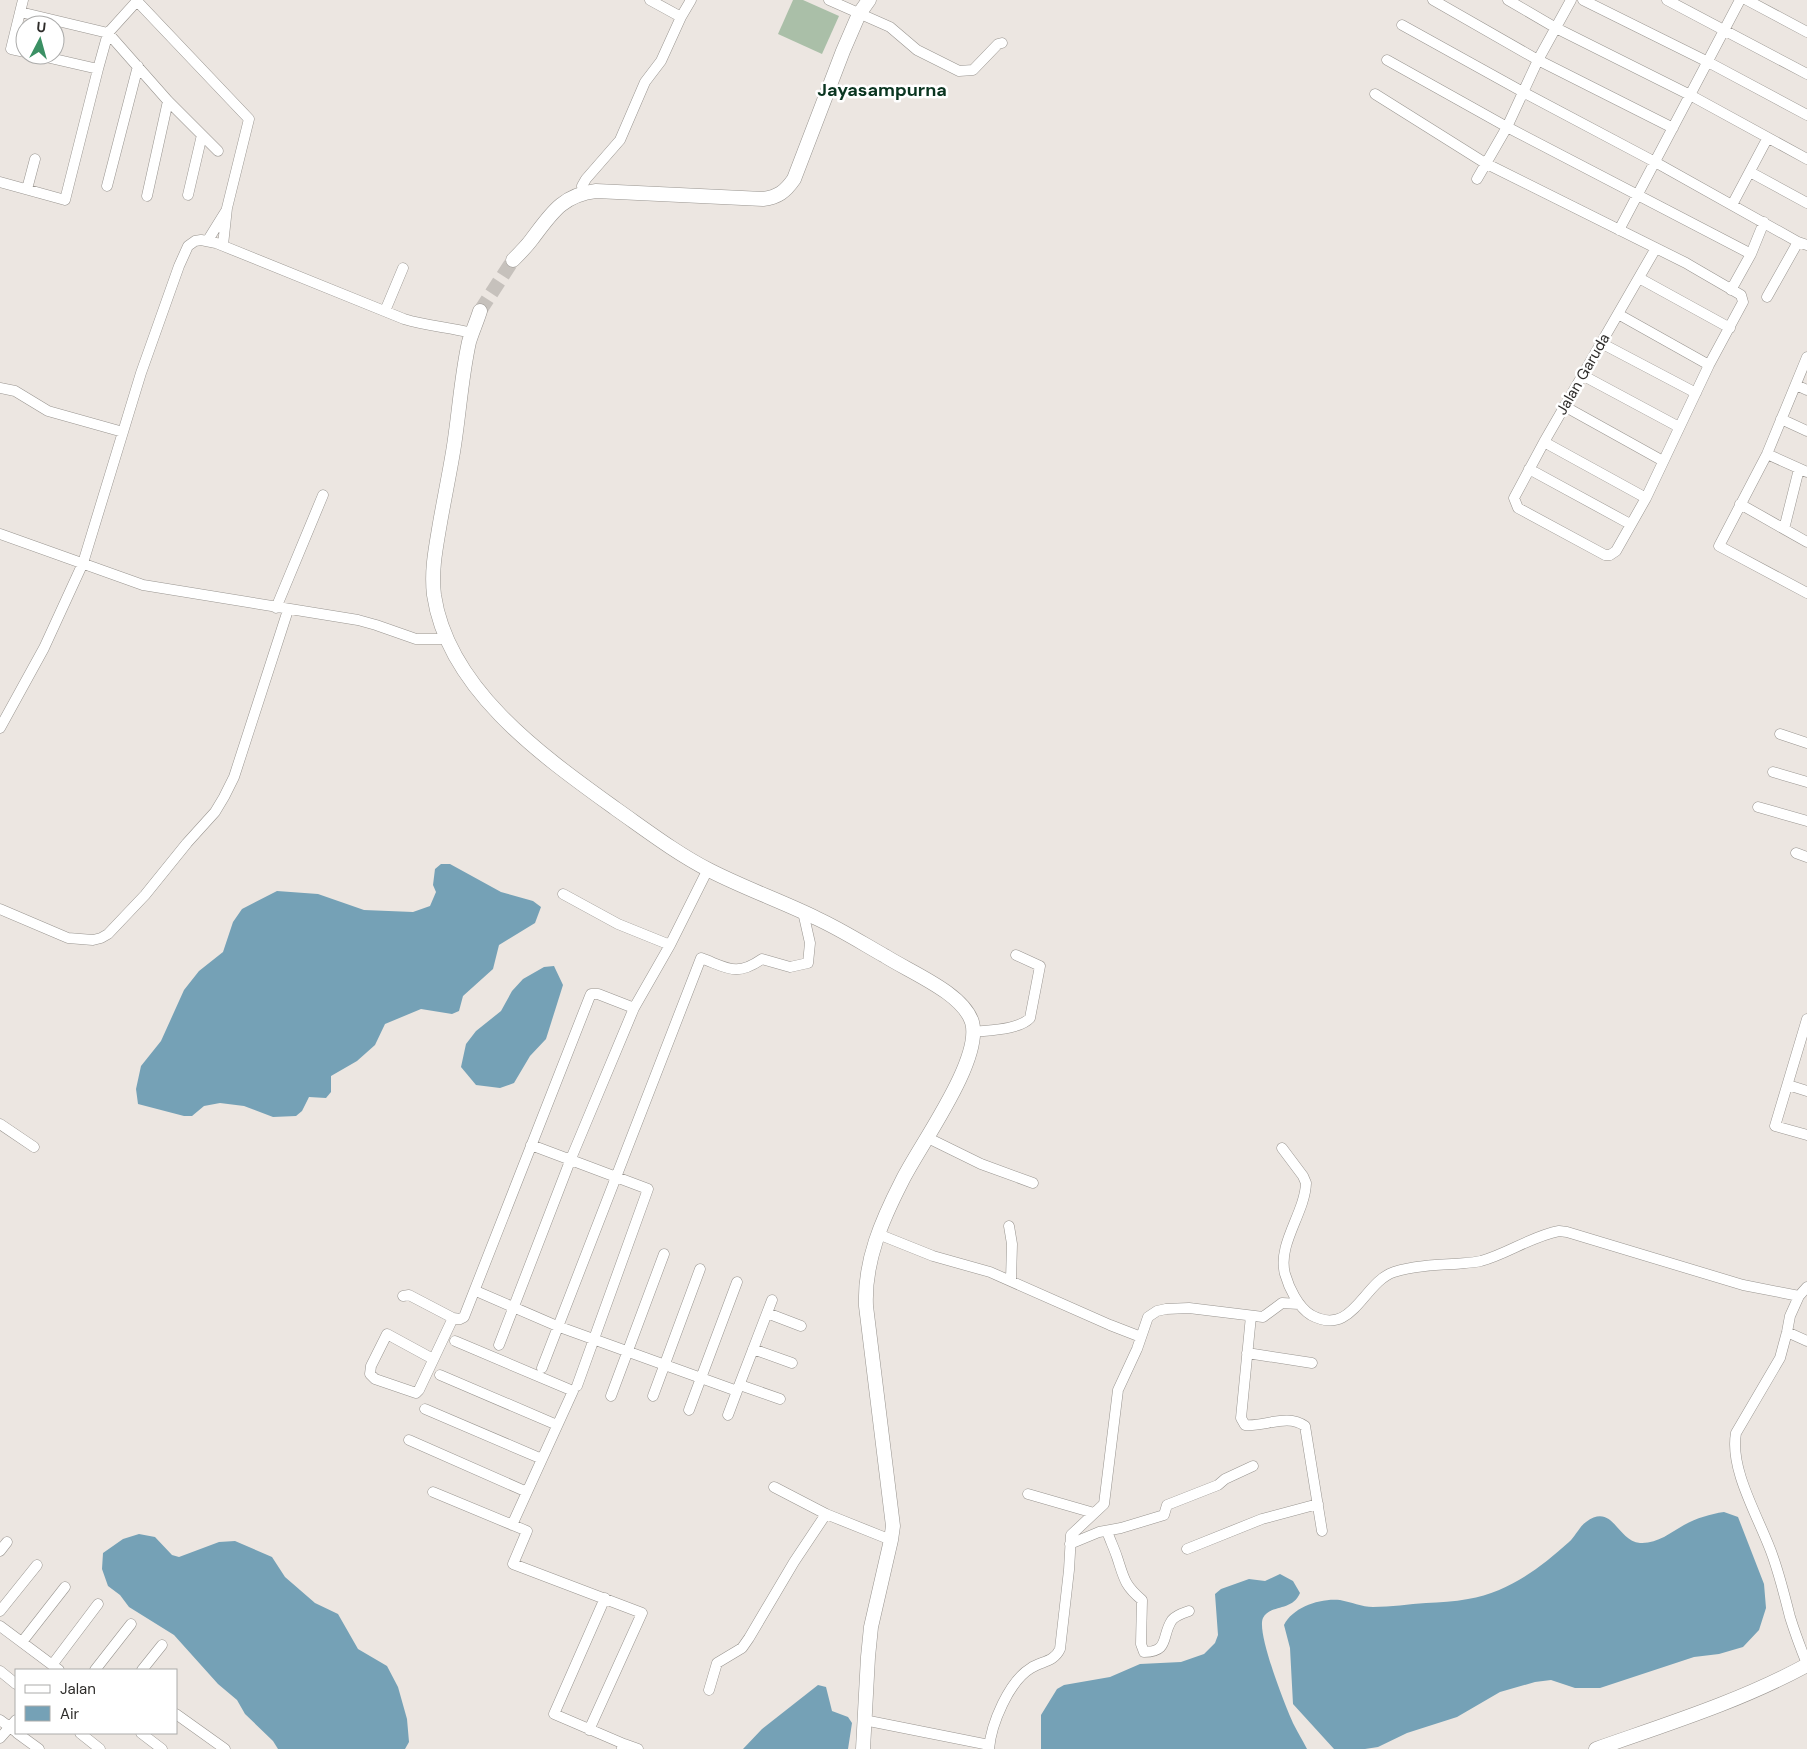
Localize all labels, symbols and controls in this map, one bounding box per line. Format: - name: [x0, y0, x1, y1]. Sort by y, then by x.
- north arrow: [15, 15, 65, 65]
- text: U: [36, 18, 47, 37]
- district label: Jayasampurna: [817, 78, 947, 102]
- street label: Jalan Garuda: [1552, 330, 1614, 418]
- legend: [15, 1669, 178, 1734]
- text: Jalan: [60, 1679, 96, 1699]
- text: Air: [60, 1704, 80, 1724]

